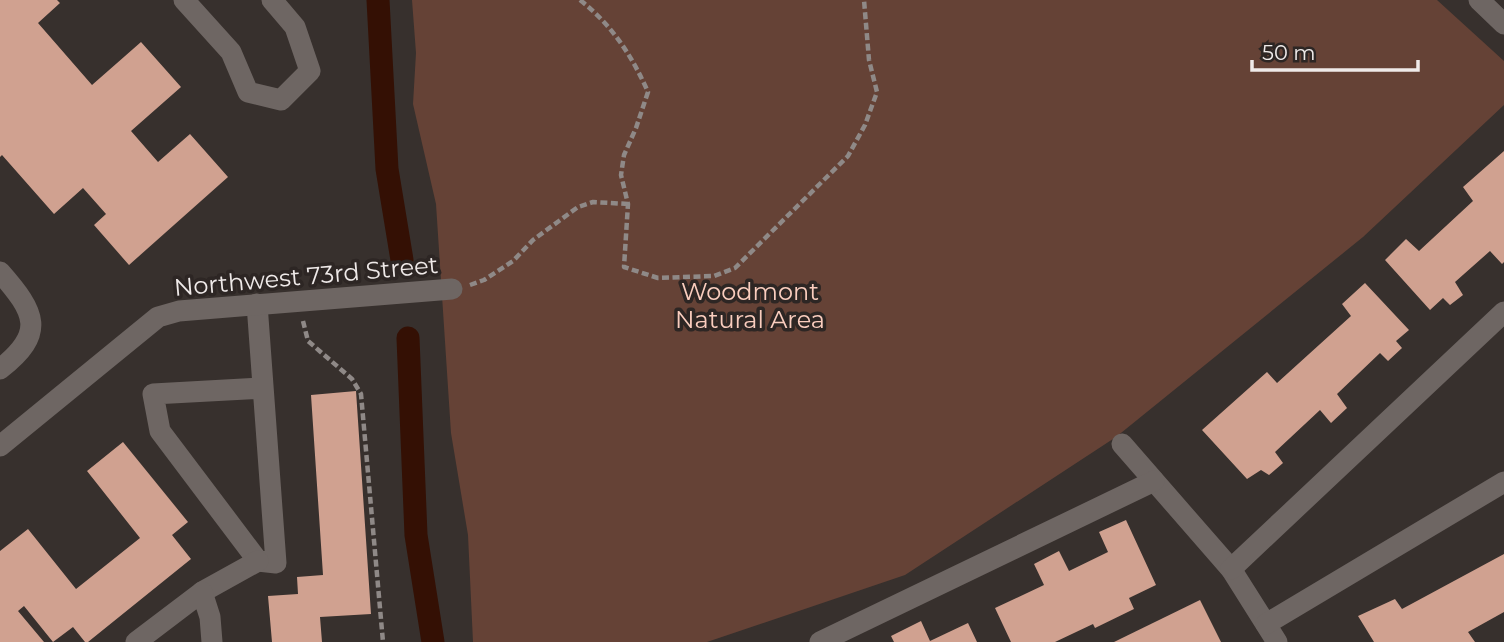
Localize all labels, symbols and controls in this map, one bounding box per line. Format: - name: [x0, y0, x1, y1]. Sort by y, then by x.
- scale bar: [1252, 28, 1418, 72]
- text: 50 m: [1262, 40, 1316, 65]
- street label: Northwest 73rd Street: [173, 250, 440, 302]
- park label: Woodmont Natural Area: [675, 277, 825, 334]

